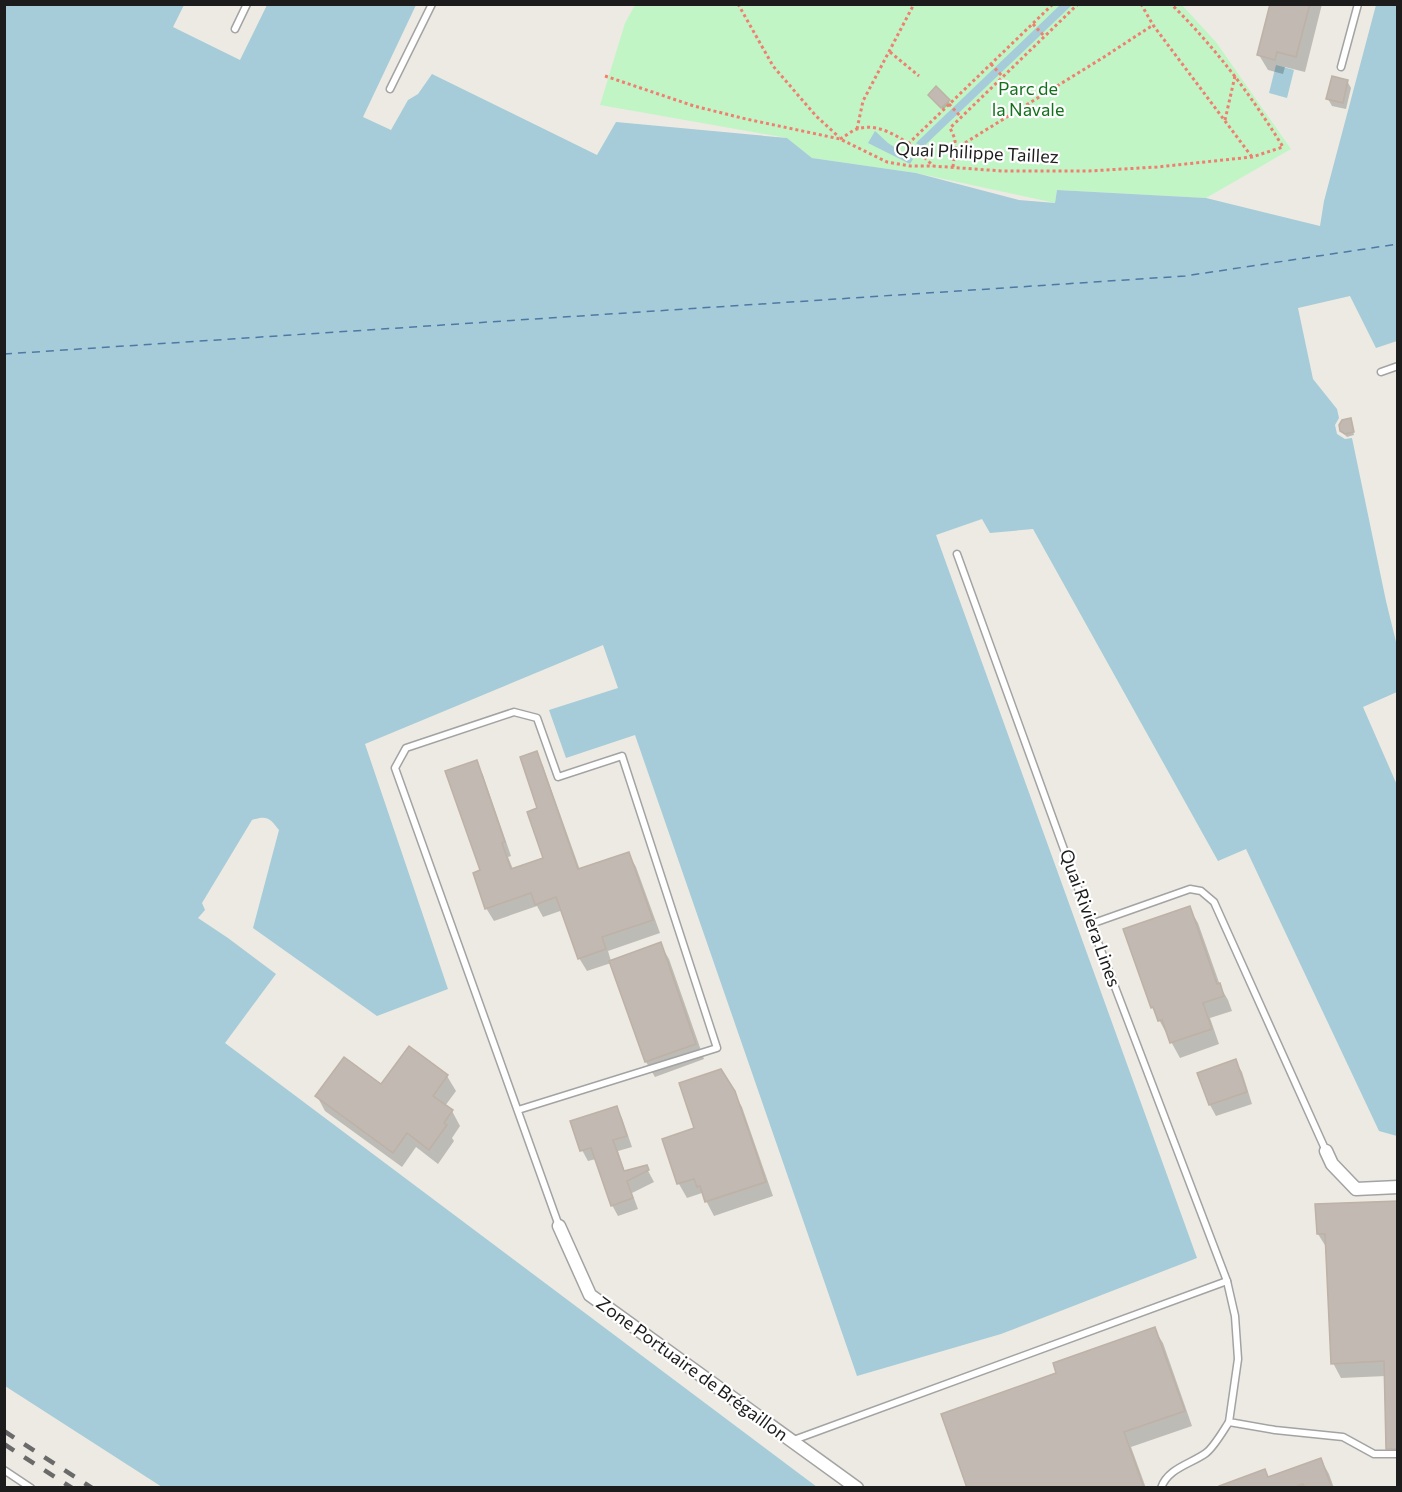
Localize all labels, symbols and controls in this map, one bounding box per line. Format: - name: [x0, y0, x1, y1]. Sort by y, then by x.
- park label: Parc de la Navale: [992, 77, 1064, 120]
- street label: Quai Philippe Taillez: [895, 137, 1059, 167]
- street label: Quai Riviera Lines: [1056, 846, 1126, 990]
- street label: Zone Portuaire de Brégaillon: [592, 1291, 793, 1445]

